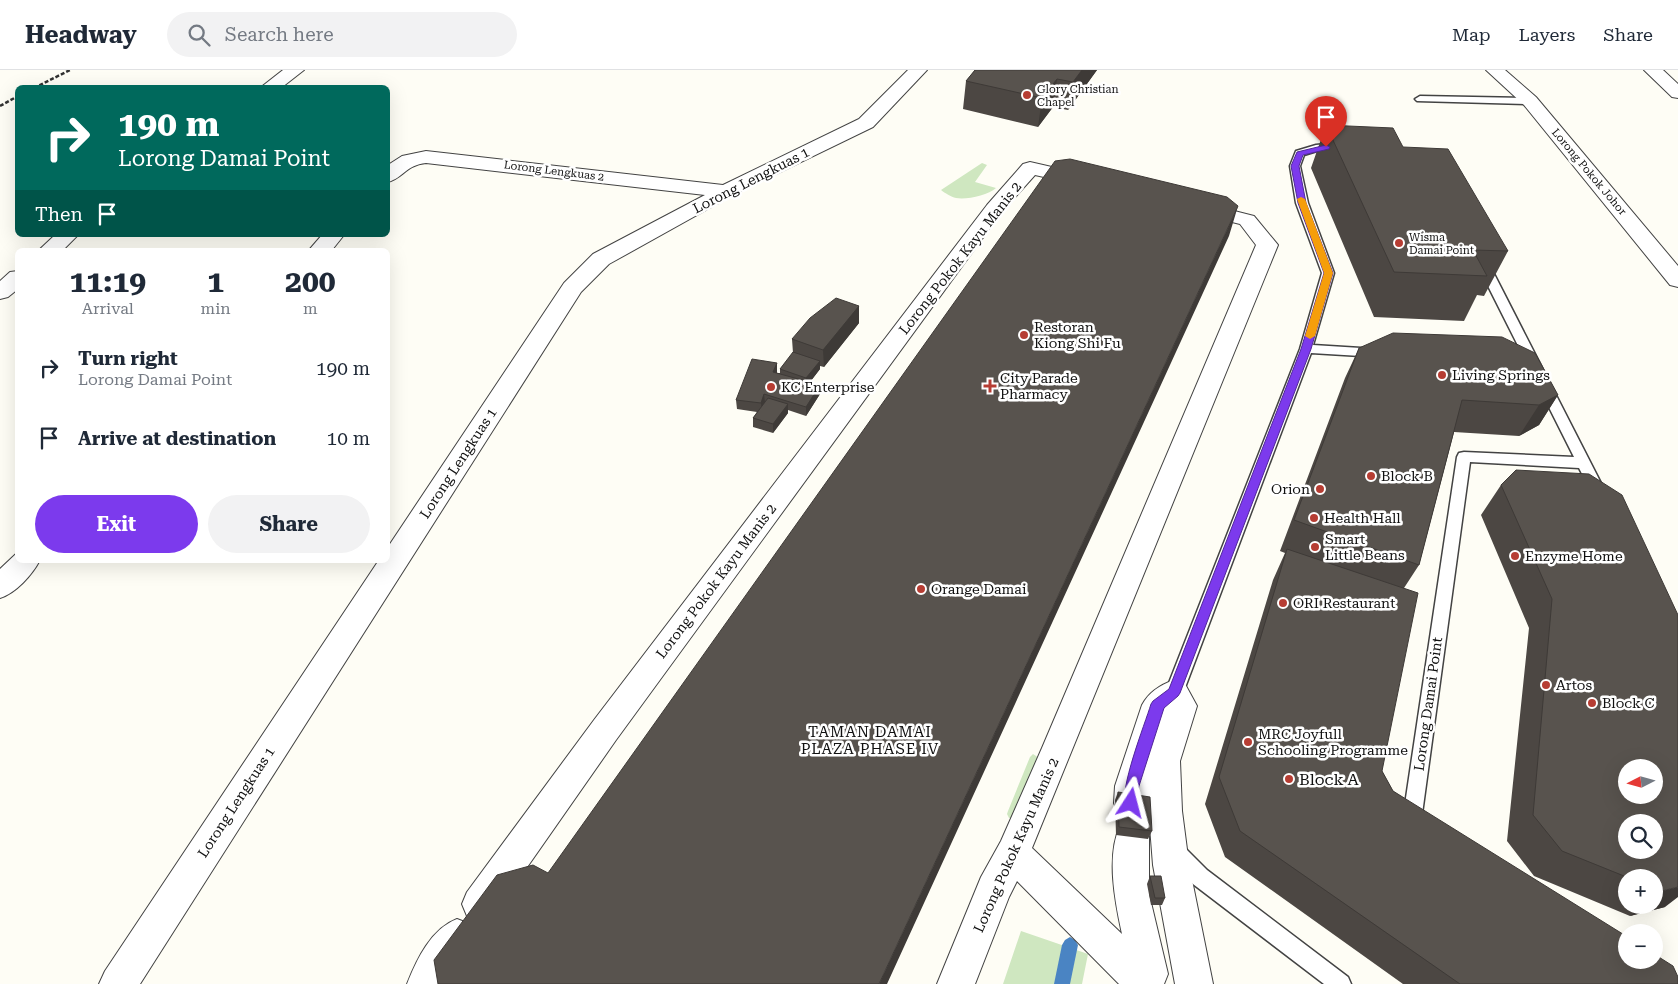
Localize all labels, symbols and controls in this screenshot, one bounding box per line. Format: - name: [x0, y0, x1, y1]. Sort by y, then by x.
- search box: [167, 12, 517, 57]
- text: Headway: [25, 21, 137, 49]
- icon: search: [185, 21, 213, 49]
- text: Search here: [225, 23, 334, 46]
- text: Map: [1452, 24, 1491, 45]
- text: Layers: [1519, 24, 1575, 45]
- text: Share: [1603, 24, 1653, 45]
- place label: Glory Christian Chapel: [1037, 83, 1119, 109]
- marker: Glory Christian Chapel: [1021, 89, 1033, 101]
- pin: [1305, 96, 1347, 147]
- icon: arrive: [1312, 103, 1340, 131]
- text: 190 m: [118, 104, 219, 145]
- icon: right: [35, 105, 100, 170]
- street label: Lorong Pokok Johor: [1549, 126, 1629, 218]
- street label: Lorong Lengkuas 1: [690, 144, 812, 216]
- text: Lorong Damai Point: [118, 146, 330, 171]
- street label: Lorong Lengkuas 2: [503, 158, 605, 184]
- street label: Lorong Pokok Kayu Manis 2: [895, 178, 1025, 337]
- icon: arrive: [93, 200, 121, 228]
- text: Then: [35, 203, 83, 226]
- place label: Wisma Damai Point: [1409, 231, 1474, 257]
- marker: Wisma Damai Point: [1393, 237, 1405, 249]
- text: 11:19: [69, 264, 146, 299]
- text: 1: [207, 264, 224, 299]
- text: 200: [285, 264, 335, 299]
- text: Arrival: [82, 299, 134, 318]
- text: min: [201, 299, 231, 318]
- text: m: [303, 299, 318, 318]
- place label: Restoran Kiong Shi Fu: [1034, 319, 1121, 351]
- marker: Restoran Kiong Shi Fu: [1018, 329, 1030, 341]
- text: Turn right: [78, 347, 178, 370]
- icon: right: [35, 354, 63, 382]
- text: 190 m: [316, 357, 370, 380]
- place label: Living Springs: [1452, 367, 1550, 383]
- marker: Living Springs: [1436, 369, 1448, 381]
- text: Lorong Damai Point: [78, 370, 232, 389]
- place label: City Parade Pharmacy: [1000, 370, 1078, 402]
- place label: KC Enterprise: [781, 379, 875, 395]
- marker: City Parade Pharmacy: [984, 380, 996, 392]
- marker: KC Enterprise: [765, 381, 777, 393]
- street label: Lorong Lengkuas 1: [416, 405, 500, 521]
- icon: arrive: [35, 424, 63, 452]
- text: Arrive at destination: [78, 427, 276, 450]
- text: 10 m: [327, 427, 370, 450]
- place label: Block B: [1381, 468, 1433, 484]
- marker: Block B: [1365, 470, 1377, 482]
- place label: Orion: [1271, 481, 1310, 497]
- marker: Orion: [1314, 483, 1326, 495]
- button: Exit: [35, 495, 198, 553]
- button: Share: [208, 495, 370, 553]
- street label: Lorong Pokok Kayu Manis 2: [653, 501, 779, 661]
- place label: Health Hall: [1324, 510, 1401, 526]
- marker: Health Hall: [1308, 512, 1320, 524]
- place label: Smart Little Beans: [1325, 531, 1405, 563]
- marker: Smart Little Beans: [1309, 541, 1321, 553]
- place label: Enzyme Home: [1525, 548, 1623, 564]
- marker: Enzyme Home: [1509, 550, 1521, 562]
- place label: Orange Damai: [931, 581, 1027, 597]
- marker: Orange Damai: [915, 583, 927, 595]
- place label: ORI Restaurant: [1293, 595, 1395, 611]
- marker: ORI Restaurant: [1277, 597, 1289, 609]
- street label: Lorong Damai Point: [1411, 636, 1445, 772]
- place label: Artos: [1556, 677, 1592, 693]
- marker: Artos: [1540, 679, 1552, 691]
- place label: Block C: [1602, 695, 1655, 711]
- marker: Block C: [1586, 697, 1598, 709]
- district label: TAMAN DAMAI PLAZA PHASE IV: [801, 723, 939, 758]
- place label: MRC Joyfull Schooling Programme: [1258, 726, 1408, 758]
- marker: MRC Joyfull Schooling Programme: [1242, 736, 1254, 748]
- street label: Lorong Lengkuas 1: [194, 744, 278, 860]
- street label: Lorong Pokok Kayu Manis 2: [970, 755, 1062, 935]
- north arrow: [1618, 759, 1662, 804]
- map controls: [1618, 759, 1663, 969]
- place label: Block A: [1299, 770, 1360, 789]
- marker: Block A: [1283, 773, 1295, 785]
- position arrow: [1104, 776, 1156, 828]
- button: search: [1618, 814, 1663, 859]
- button: +: [1618, 869, 1663, 914]
- button: −: [1618, 924, 1663, 969]

